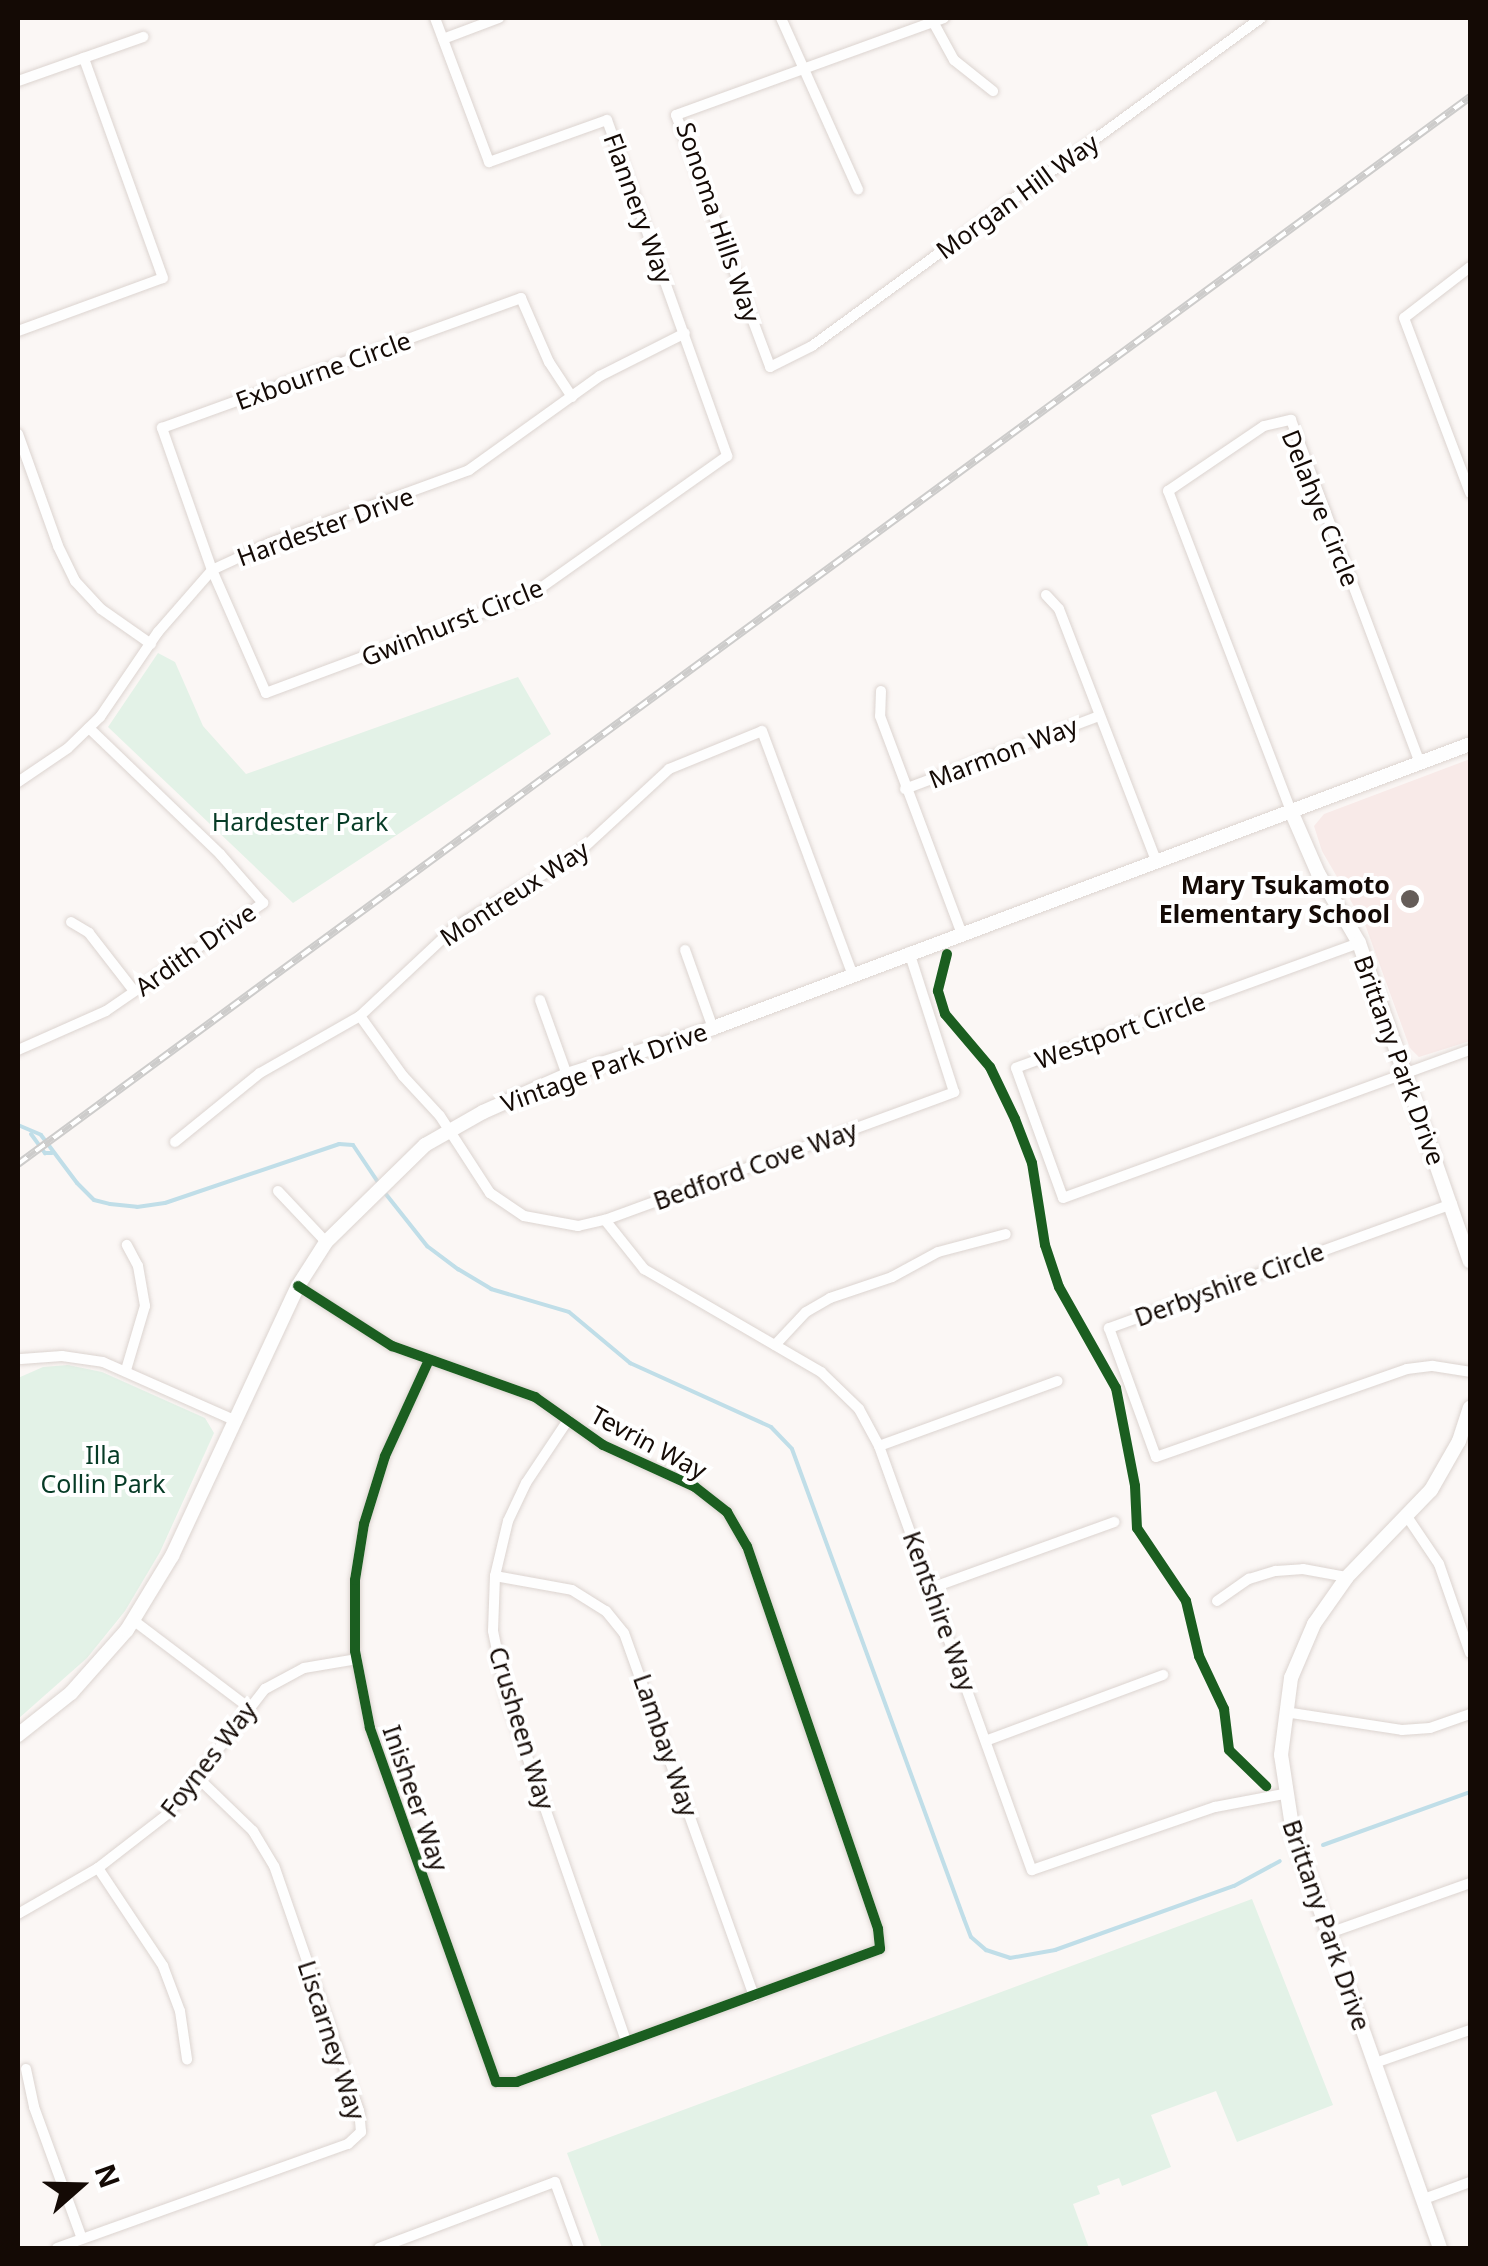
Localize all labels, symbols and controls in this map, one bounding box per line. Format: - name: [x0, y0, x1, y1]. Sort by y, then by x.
- street label: Sonoma Hills Way: [671, 118, 767, 326]
- street label: Morgan Hill Way: [930, 127, 1104, 265]
- street label: Flannery Way: [598, 129, 680, 287]
- street label: Exbourne Circle: [231, 324, 415, 416]
- street label: Delahye Circle: [1276, 425, 1366, 591]
- street label: Hardester Drive: [233, 480, 417, 572]
- street label: Gwinhurst Circle: [357, 572, 547, 672]
- street label: Marmon Way: [924, 710, 1082, 794]
- park label: Hardester Park: [212, 806, 388, 836]
- street label: Montreux Way: [434, 834, 594, 952]
- place label: Mary Tsukamoto Elementary School: [1159, 870, 1390, 929]
- marker: Mary Tsukamoto Elementary School: [1399, 888, 1421, 910]
- street label: Ardith Drive: [129, 896, 261, 1002]
- street label: Brittany Park Drive: [1348, 951, 1452, 1169]
- street label: Westport Circle: [1031, 985, 1209, 1075]
- street label: Vintage Park Drive: [497, 1016, 711, 1118]
- street label: Bedford Cove Way: [649, 1114, 861, 1216]
- street label: Derbyshire Circle: [1130, 1236, 1328, 1332]
- street label: Tevrin Way: [586, 1399, 712, 1485]
- park label: Illa Collin Park: [40, 1440, 166, 1499]
- street label: Kentshire Way: [897, 1527, 983, 1695]
- street label: Crusheen Way: [483, 1643, 561, 1813]
- street label: Lambay Way: [628, 1670, 704, 1820]
- street label: Foynes Way: [154, 1695, 262, 1823]
- street label: Inisheer Way: [377, 1721, 455, 1875]
- street label: Brittany Park Drive: [1277, 1816, 1377, 2034]
- street label: Liscarney Way: [292, 1957, 372, 2123]
- north arrow: [30, 2136, 130, 2236]
- text: N: [86, 2159, 130, 2193]

